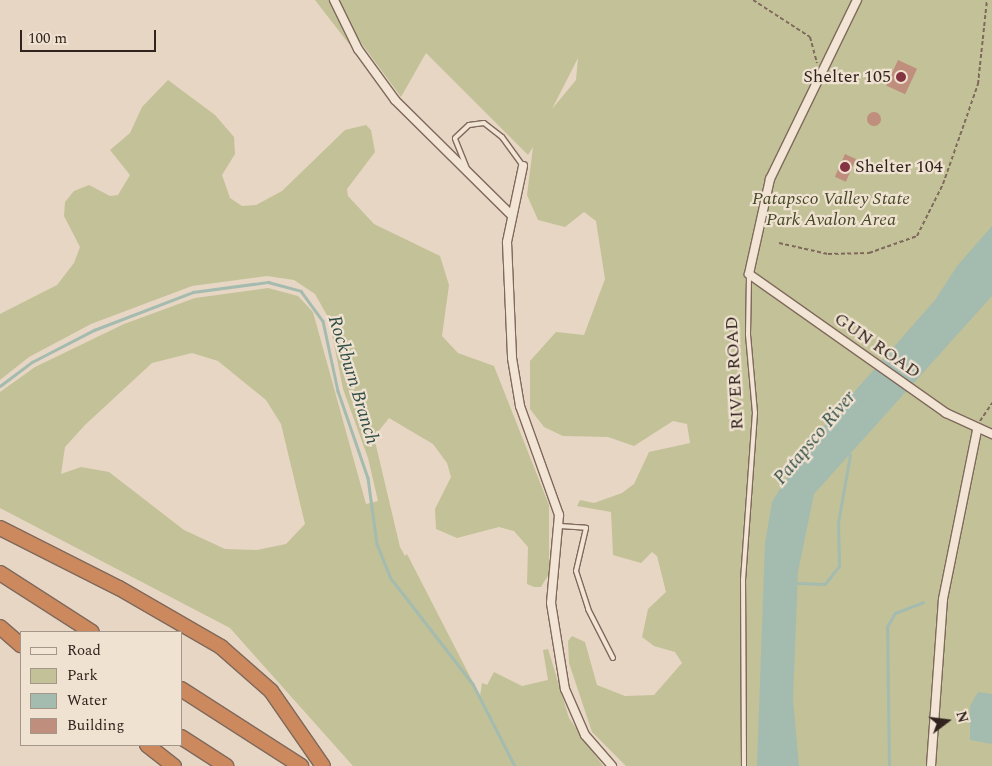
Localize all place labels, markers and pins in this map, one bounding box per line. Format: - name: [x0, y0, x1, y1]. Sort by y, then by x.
- place label: Shelter 105: [803, 66, 891, 88]
- marker: Shelter 105: [895, 71, 907, 83]
- place label: Shelter 104: [855, 156, 943, 178]
- marker: Shelter 104: [839, 161, 851, 173]

